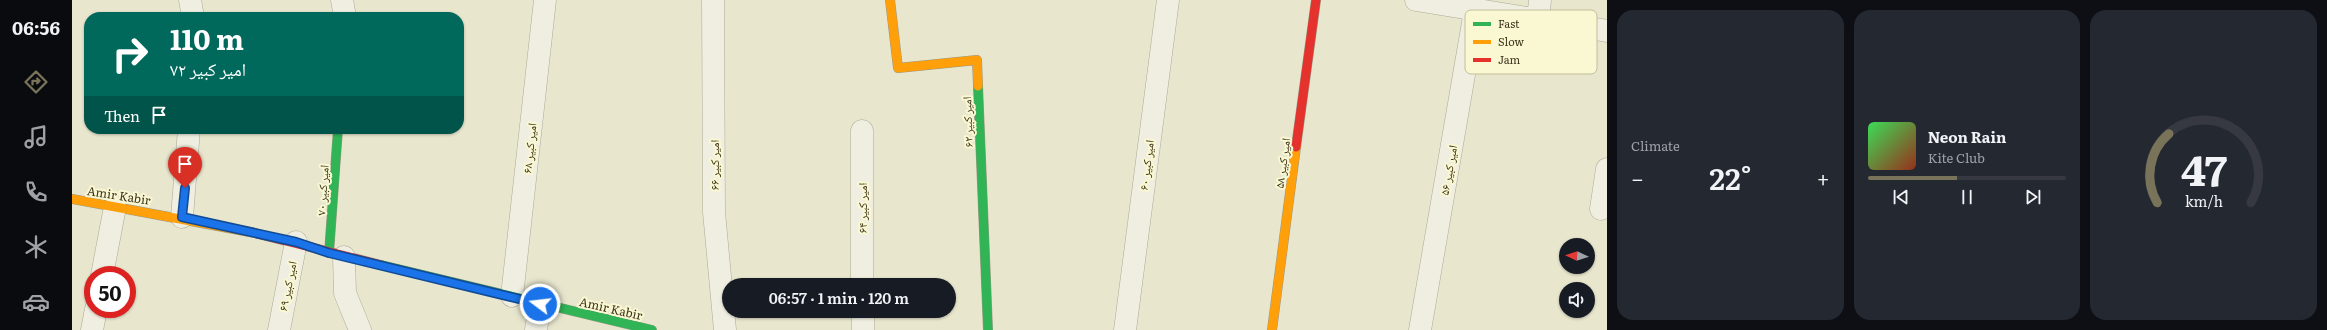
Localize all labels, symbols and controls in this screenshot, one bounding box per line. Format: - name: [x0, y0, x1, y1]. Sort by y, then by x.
- legend: [1465, 10, 1597, 74]
- text: 06:56: [12, 14, 60, 41]
- text: Fast: [1498, 15, 1520, 31]
- text: 110 m: [170, 17, 244, 59]
- icon: right: [104, 28, 156, 80]
- text: Slow: [1498, 33, 1524, 49]
- text: Jam: [1498, 51, 1521, 67]
- text: امیر کبیر ۷۲: [170, 55, 246, 82]
- icon: directions: [22, 68, 50, 96]
- street label: امیر کبیر ۶۲: [957, 96, 977, 148]
- text: Then: [104, 104, 140, 127]
- icon: arrive: [148, 104, 170, 126]
- street label: امیر کبیر ۶۸: [517, 122, 541, 174]
- icon: music: [22, 123, 50, 151]
- text: Neon Rain: [1928, 125, 2006, 148]
- street label: امیر کبیر ۵۸: [1270, 136, 1294, 189]
- text: Climate: [1631, 136, 1680, 155]
- text: 47: [2181, 137, 2227, 199]
- street label: امیر کبیر ۶۶: [705, 139, 723, 190]
- street label: امیر کبیر ۶۰: [1134, 139, 1158, 191]
- street label: امیر کبیر ۵۶: [1435, 143, 1461, 197]
- pin: [168, 147, 202, 188]
- text: Kite Club: [1928, 148, 1985, 167]
- icon: arrive: [174, 153, 196, 175]
- text: 22°: [1709, 155, 1751, 199]
- text: −: [1631, 161, 1644, 194]
- text: +: [1817, 161, 1830, 194]
- street label: امیر کبیر ۷۰: [311, 164, 333, 216]
- icon: phone: [22, 178, 50, 206]
- street label: Amir Kabir: [86, 181, 152, 209]
- street label: امیر کبیر ۶۴: [853, 182, 871, 233]
- icon: previous: [1890, 186, 1912, 208]
- icon: pause: [1956, 186, 1978, 208]
- icon: next: [2022, 186, 2044, 208]
- text: km/h: [2185, 190, 2223, 211]
- icon: climate: [22, 233, 50, 261]
- north arrow: [1559, 238, 1595, 274]
- map controls: [1559, 238, 1595, 318]
- street label: امیر کبیر ۶۹: [273, 259, 301, 313]
- speed limit sign: 50: [84, 266, 136, 318]
- button: sound: [1559, 282, 1595, 318]
- position arrow: [519, 283, 561, 325]
- text: 06:57 · 1 min · 120 m: [769, 286, 909, 309]
- icon: car: [22, 288, 50, 316]
- street label: Amir Kabir: [578, 292, 645, 324]

